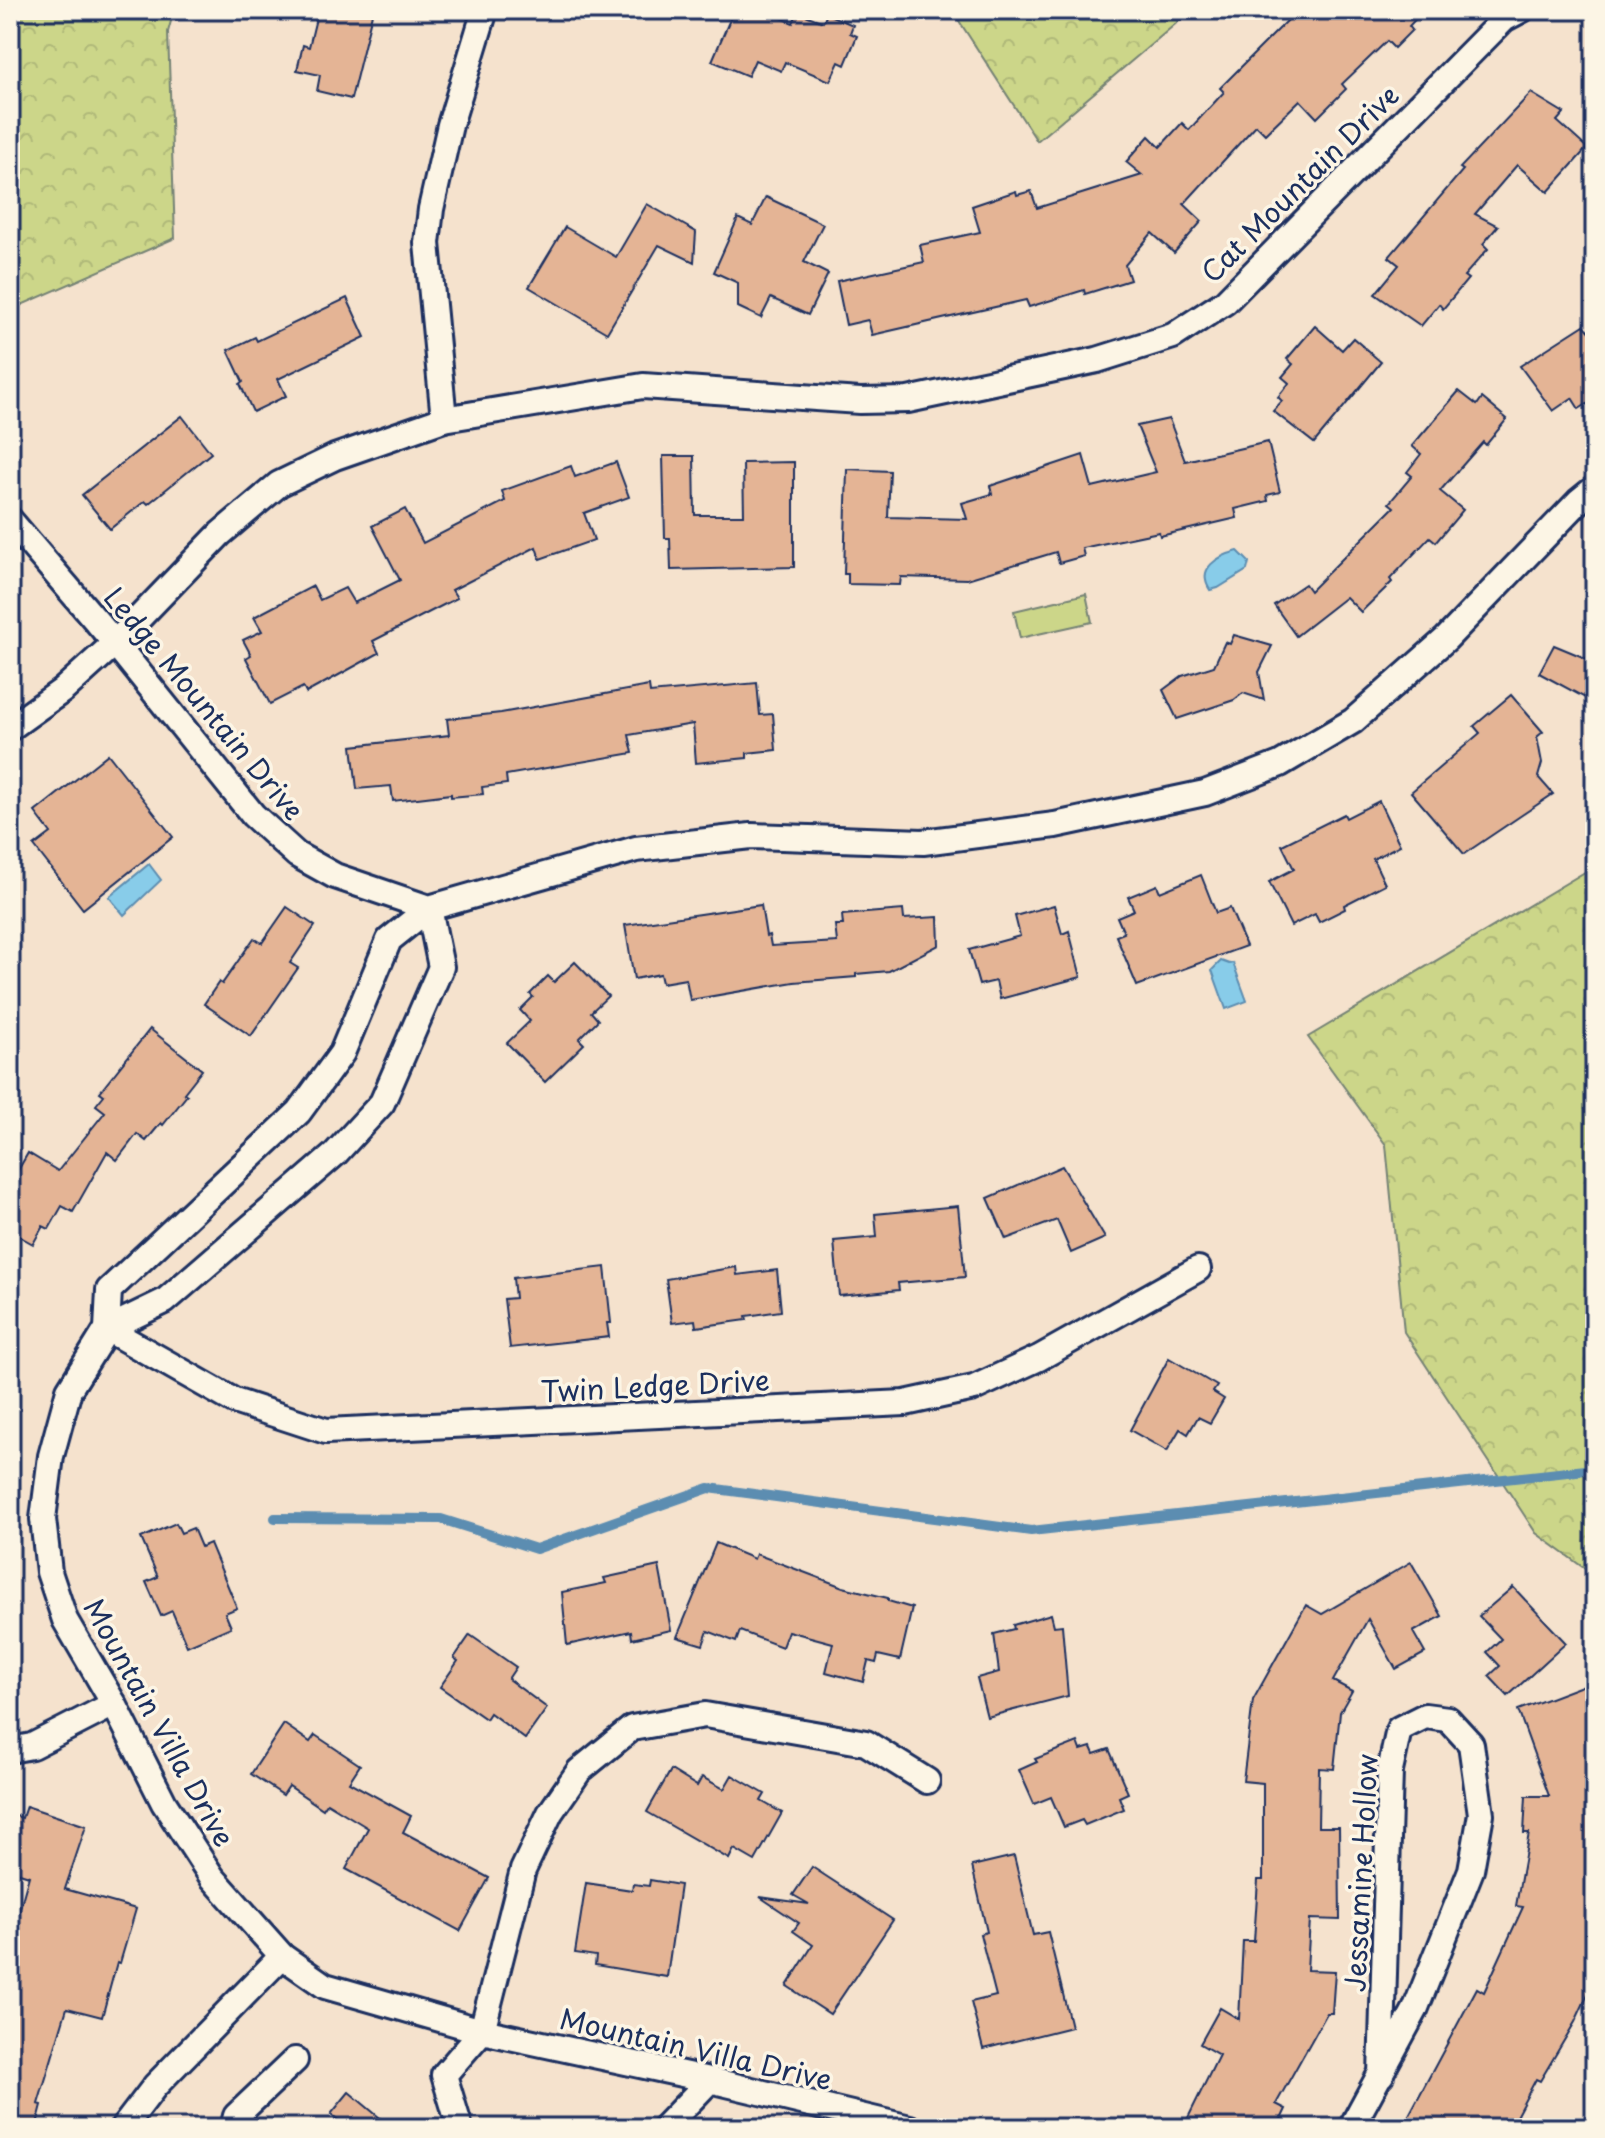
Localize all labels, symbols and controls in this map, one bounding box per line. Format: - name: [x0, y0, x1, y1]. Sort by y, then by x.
- street label: Cat Mountain Drive: [1190, 74, 1408, 292]
- street label: Ledge Mountain Drive: [94, 577, 316, 829]
- street label: Twin Ledge Drive: [539, 1358, 771, 1412]
- street label: Mountain Villa Drive: [74, 1590, 246, 1854]
- street label: Jessamine Hollow: [1332, 1753, 1388, 1993]
- street label: Mountain Villa Drive: [556, 1996, 836, 2100]

